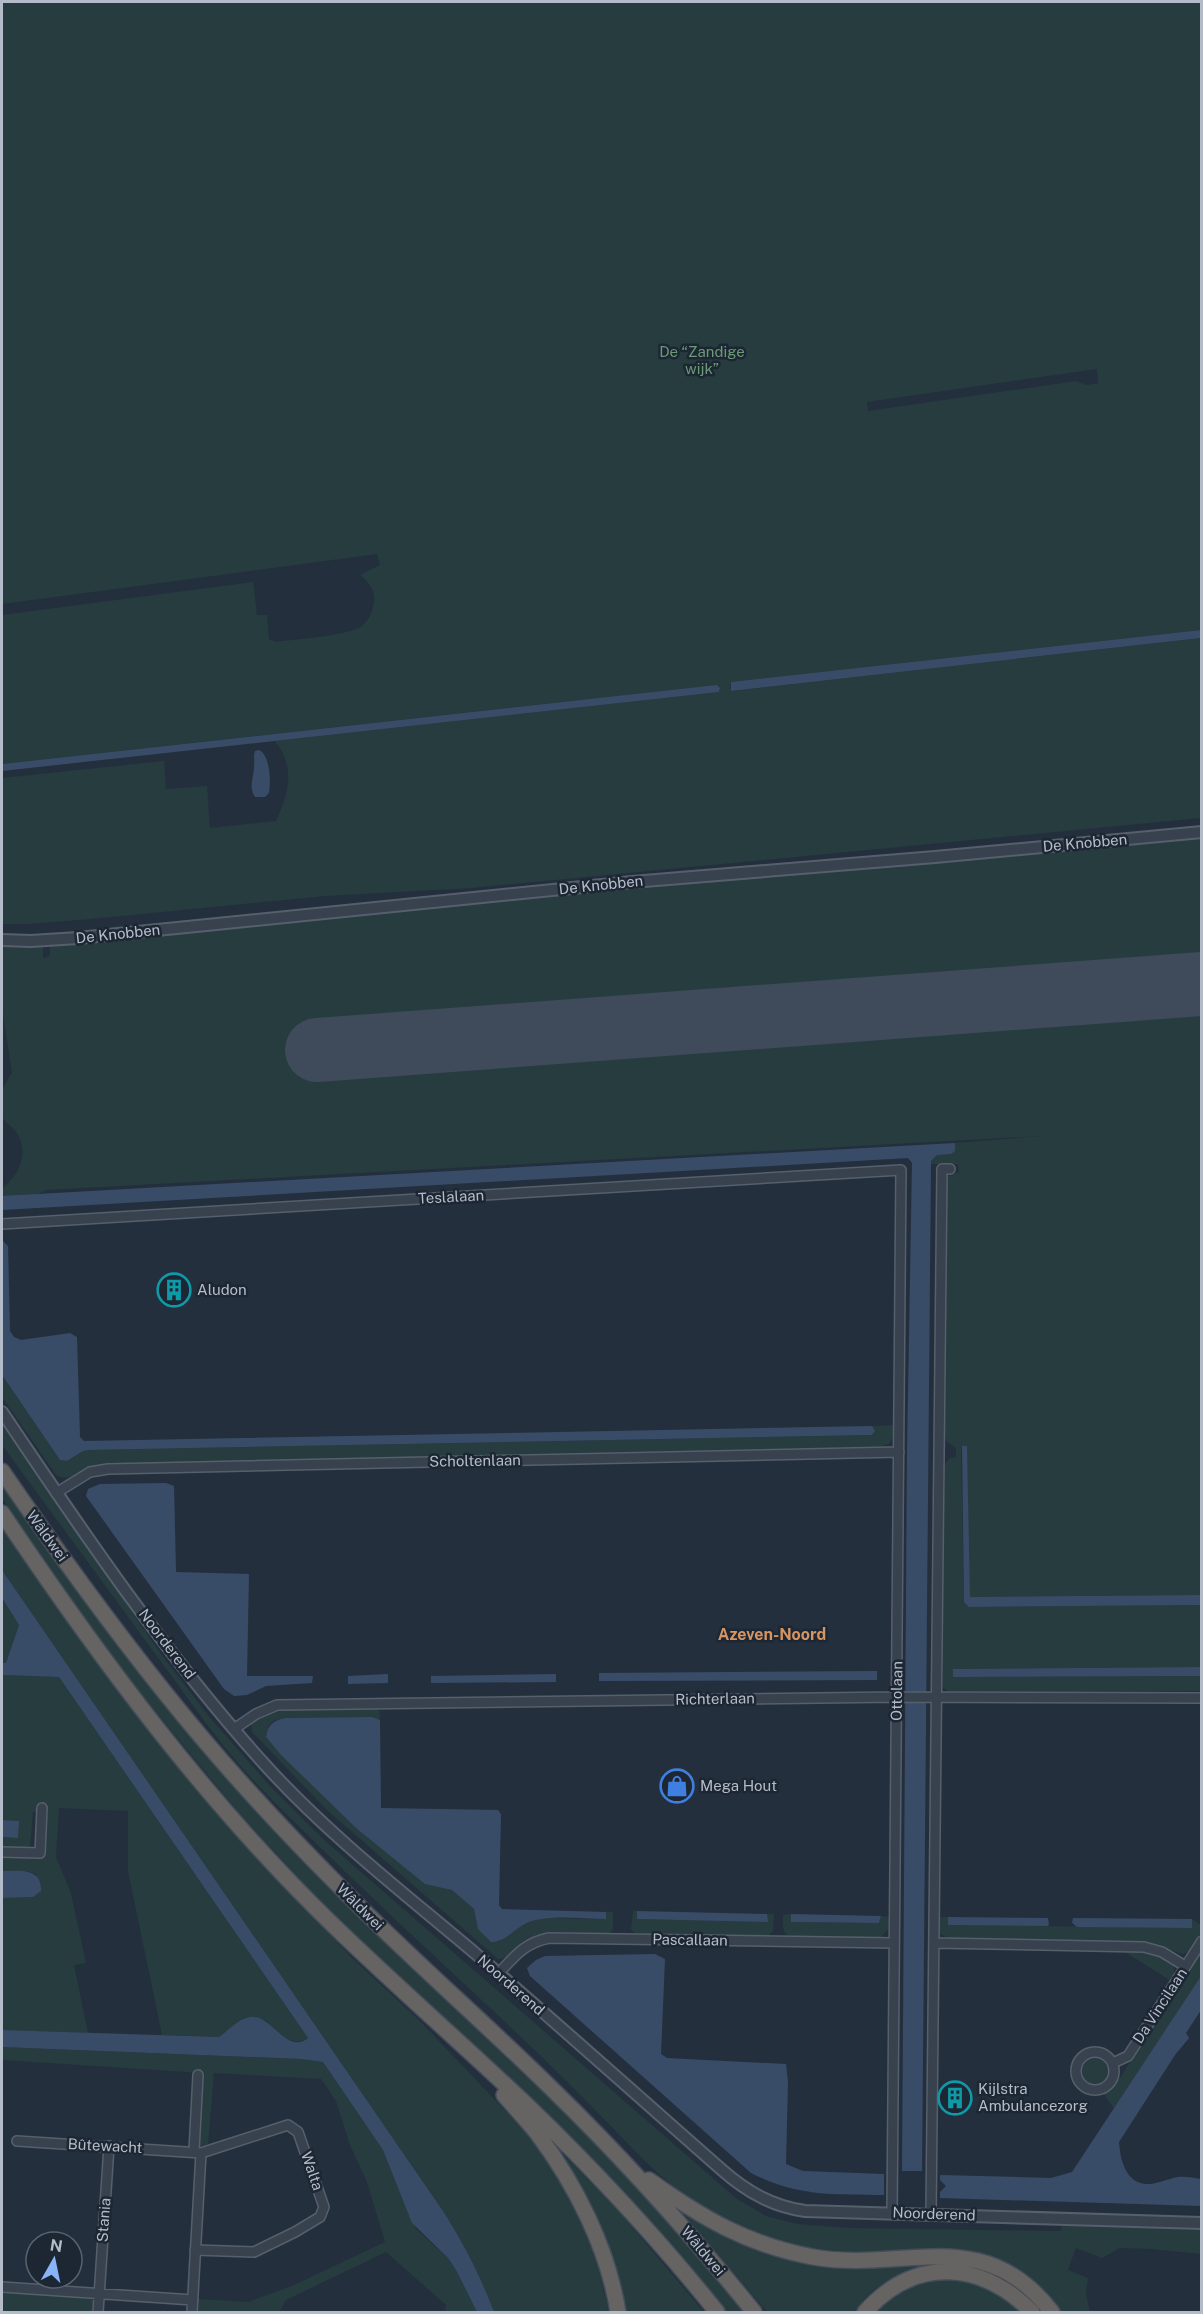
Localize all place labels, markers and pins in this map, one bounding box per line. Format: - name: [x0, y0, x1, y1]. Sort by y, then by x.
- building icon: Aludon: [156, 1272, 192, 1308]
- place label: Aludon: [197, 1281, 247, 1298]
- shop icon: Mega Hout: [659, 1768, 695, 1804]
- place label: Mega Hout: [700, 1777, 777, 1794]
- building icon: Kijlstra Ambulancezorg: [937, 2080, 973, 2116]
- place label: Kijlstra Ambulancezorg: [978, 2080, 1088, 2114]

